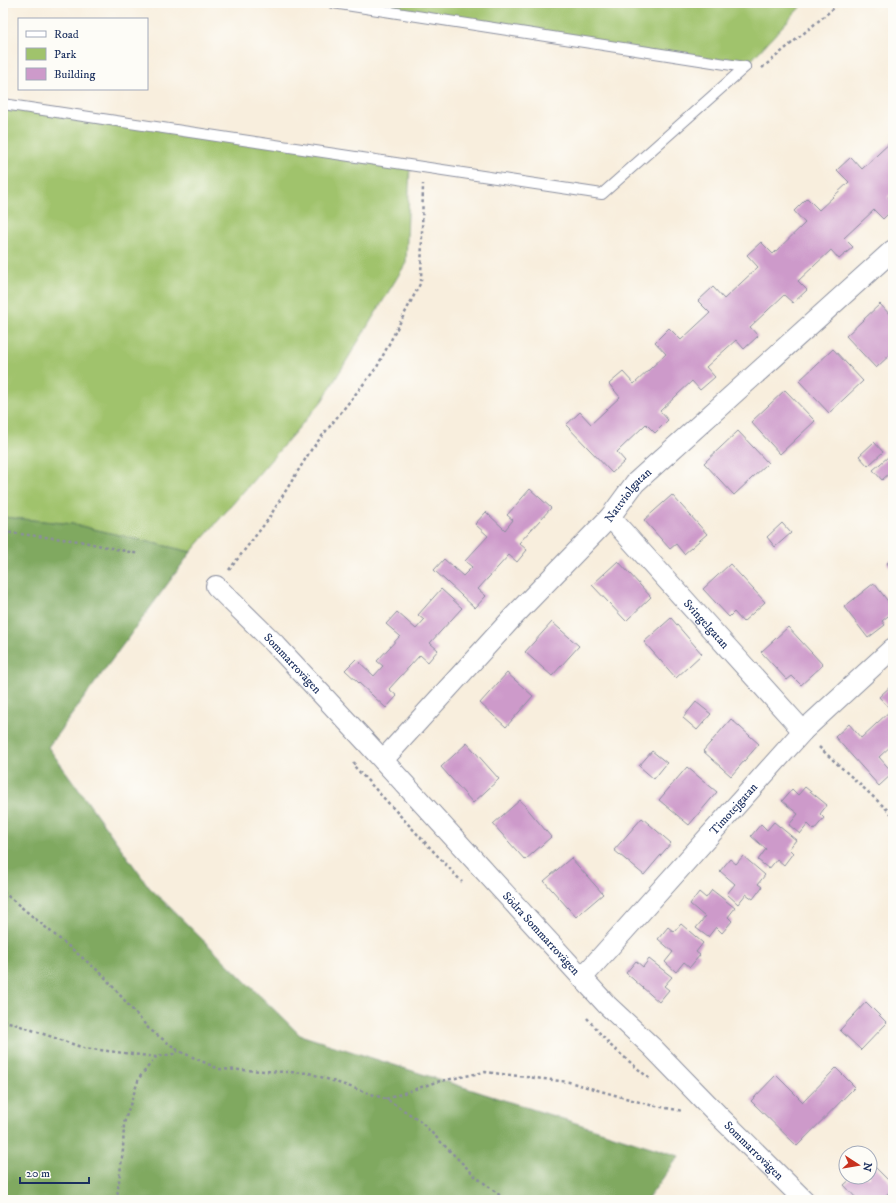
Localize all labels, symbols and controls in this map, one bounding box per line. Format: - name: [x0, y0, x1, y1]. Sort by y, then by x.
- legend: [18, 18, 148, 90]
- text: Road: [54, 27, 79, 42]
- text: Park: [54, 47, 76, 62]
- text: Building: [54, 67, 95, 82]
- street label: Nattviolgatan: [601, 464, 655, 525]
- street label: Svingelgatan: [680, 596, 733, 652]
- street label: Sommarrovägen: [261, 630, 325, 697]
- street label: Timotejgatan: [706, 779, 761, 838]
- street label: Södra Sommarrovägen: [499, 888, 584, 979]
- street label: Sommarrovägen: [721, 1118, 787, 1184]
- north arrow: [838, 1145, 878, 1185]
- scale bar: [20, 1159, 89, 1185]
- text: N: [859, 1161, 875, 1173]
- text: 20 m: [26, 1166, 50, 1181]

